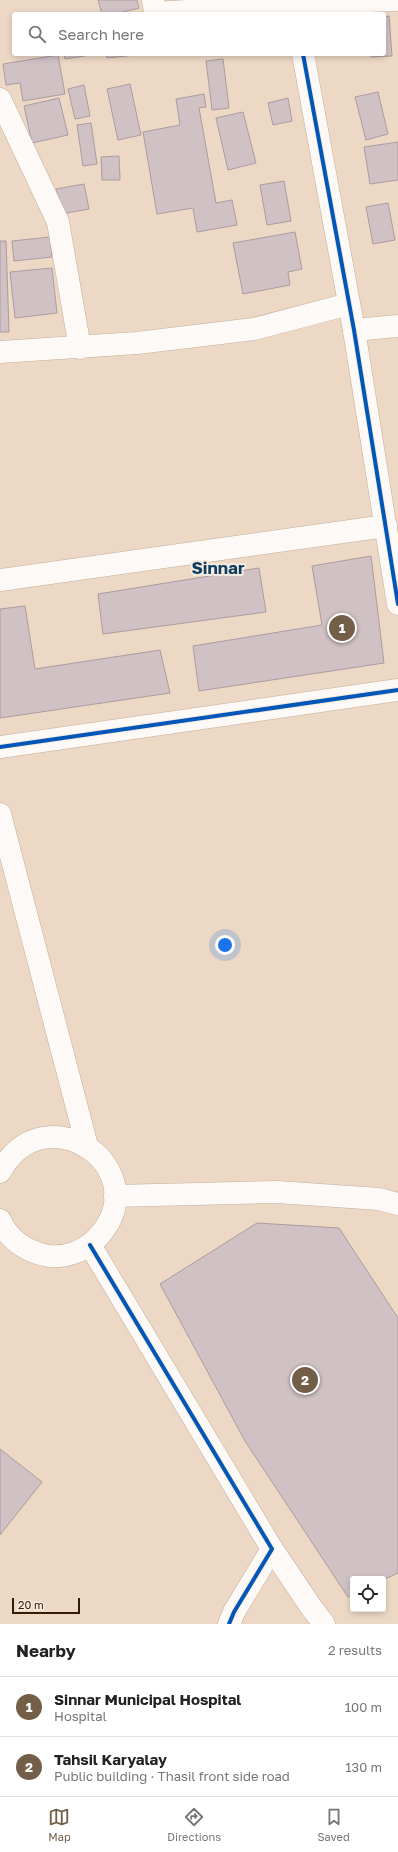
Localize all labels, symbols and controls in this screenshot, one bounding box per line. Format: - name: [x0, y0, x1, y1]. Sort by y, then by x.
- search box: [12, 12, 386, 56]
- icon: search: [26, 23, 48, 45]
- text: Search here: [58, 25, 144, 43]
- district label: Sinnar: [191, 557, 245, 578]
- pin: 1: [329, 613, 355, 643]
- your location: [215, 935, 235, 955]
- pin: 2: [292, 1365, 318, 1395]
- map controls: [350, 1576, 386, 1612]
- button: locate: [350, 1576, 386, 1612]
- scale bar: [12, 1596, 80, 1615]
- text: 20 m: [18, 1598, 44, 1611]
- text: Nearby: [16, 1640, 76, 1661]
- text: 2 results: [328, 1642, 382, 1658]
- text: Sinnar Municipal Hospital: [54, 1690, 241, 1708]
- text: 1: [26, 1699, 32, 1715]
- text: 100 m: [345, 1699, 382, 1715]
- text: Hospital: [54, 1708, 107, 1724]
- text: Tahsil Karyalay: [54, 1750, 167, 1768]
- text: 2: [25, 1759, 33, 1775]
- text: 130 m: [345, 1759, 382, 1775]
- text: Public building · Thasil front side road: [54, 1768, 290, 1784]
- tab: Map: [48, 1806, 71, 1843]
- tab: Directions: [167, 1806, 221, 1843]
- tab: Saved: [318, 1806, 350, 1843]

